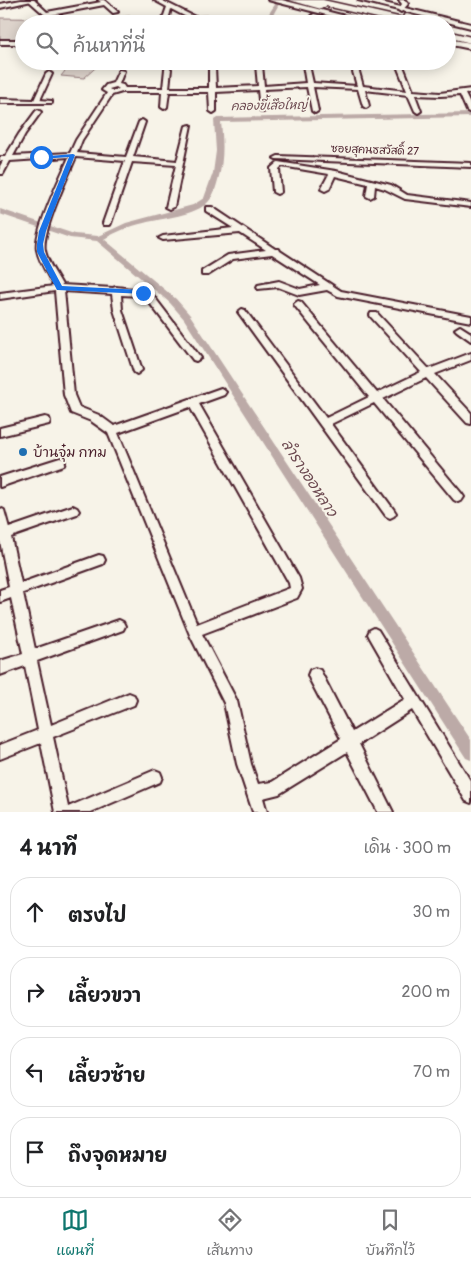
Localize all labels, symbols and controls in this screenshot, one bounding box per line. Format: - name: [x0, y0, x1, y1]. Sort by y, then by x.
- search box: [15, 15, 456, 70]
- icon: search: [33, 29, 61, 57]
- text: ค้นหาที่นี่: [73, 34, 145, 58]
- water label: คลองขี้เสือใหญ่: [231, 94, 309, 114]
- street label: ซอยสุคนธสวัสดิ์ 27: [331, 136, 420, 160]
- route start: [30, 146, 53, 169]
- route end: [132, 282, 155, 305]
- water label: ลำรางออหลาว: [277, 435, 343, 522]
- place label: บ้านจุ๋ม กทม: [33, 443, 107, 462]
- marker: บ้านจุ๋ม กทม: [17, 446, 29, 458]
- text: 4 นาที: [20, 835, 77, 862]
- text: เดิน · 300 m: [364, 838, 451, 858]
- icon: ahead: [21, 898, 49, 926]
- text: 30 m: [412, 902, 450, 922]
- text: ตรงไป: [68, 904, 126, 928]
- icon: right: [21, 978, 49, 1006]
- text: 200 m: [402, 982, 450, 1002]
- text: เลี้ยวขวา: [68, 984, 141, 1008]
- icon: left: [21, 1058, 49, 1086]
- text: 70 m: [413, 1062, 450, 1082]
- text: เลี้ยวซ้าย: [68, 1064, 145, 1088]
- icon: arrive: [21, 1138, 49, 1166]
- text: ถึงจุดหมาย: [68, 1144, 167, 1168]
- tab: แผนที่: [56, 1206, 94, 1260]
- tab: เส้นทาง: [207, 1206, 253, 1260]
- tab: บันทึกไว้: [366, 1206, 415, 1260]

